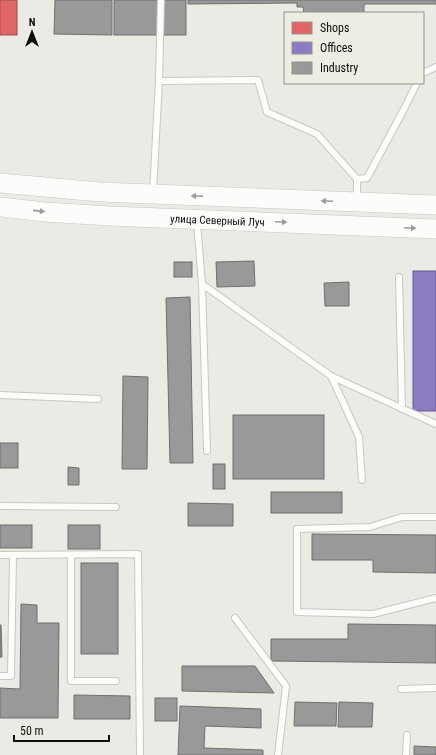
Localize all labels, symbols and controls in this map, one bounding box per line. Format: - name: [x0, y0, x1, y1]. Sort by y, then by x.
- north arrow: [12, 12, 52, 52]
- legend: [284, 12, 424, 84]
- text: N: [29, 16, 36, 29]
- text: Shops: [320, 21, 349, 35]
- text: Offices: [320, 41, 353, 55]
- text: Industry: [320, 61, 358, 75]
- one-way arrow: [191, 192, 203, 199]
- one-way arrow: [320, 198, 333, 204]
- one-way arrow: [33, 208, 45, 214]
- street label: улица Северный Луч: [170, 212, 265, 229]
- one-way arrow: [274, 219, 287, 225]
- one-way arrow: [404, 224, 416, 231]
- scale bar: [14, 717, 109, 743]
- text: 50 m: [20, 724, 44, 738]

